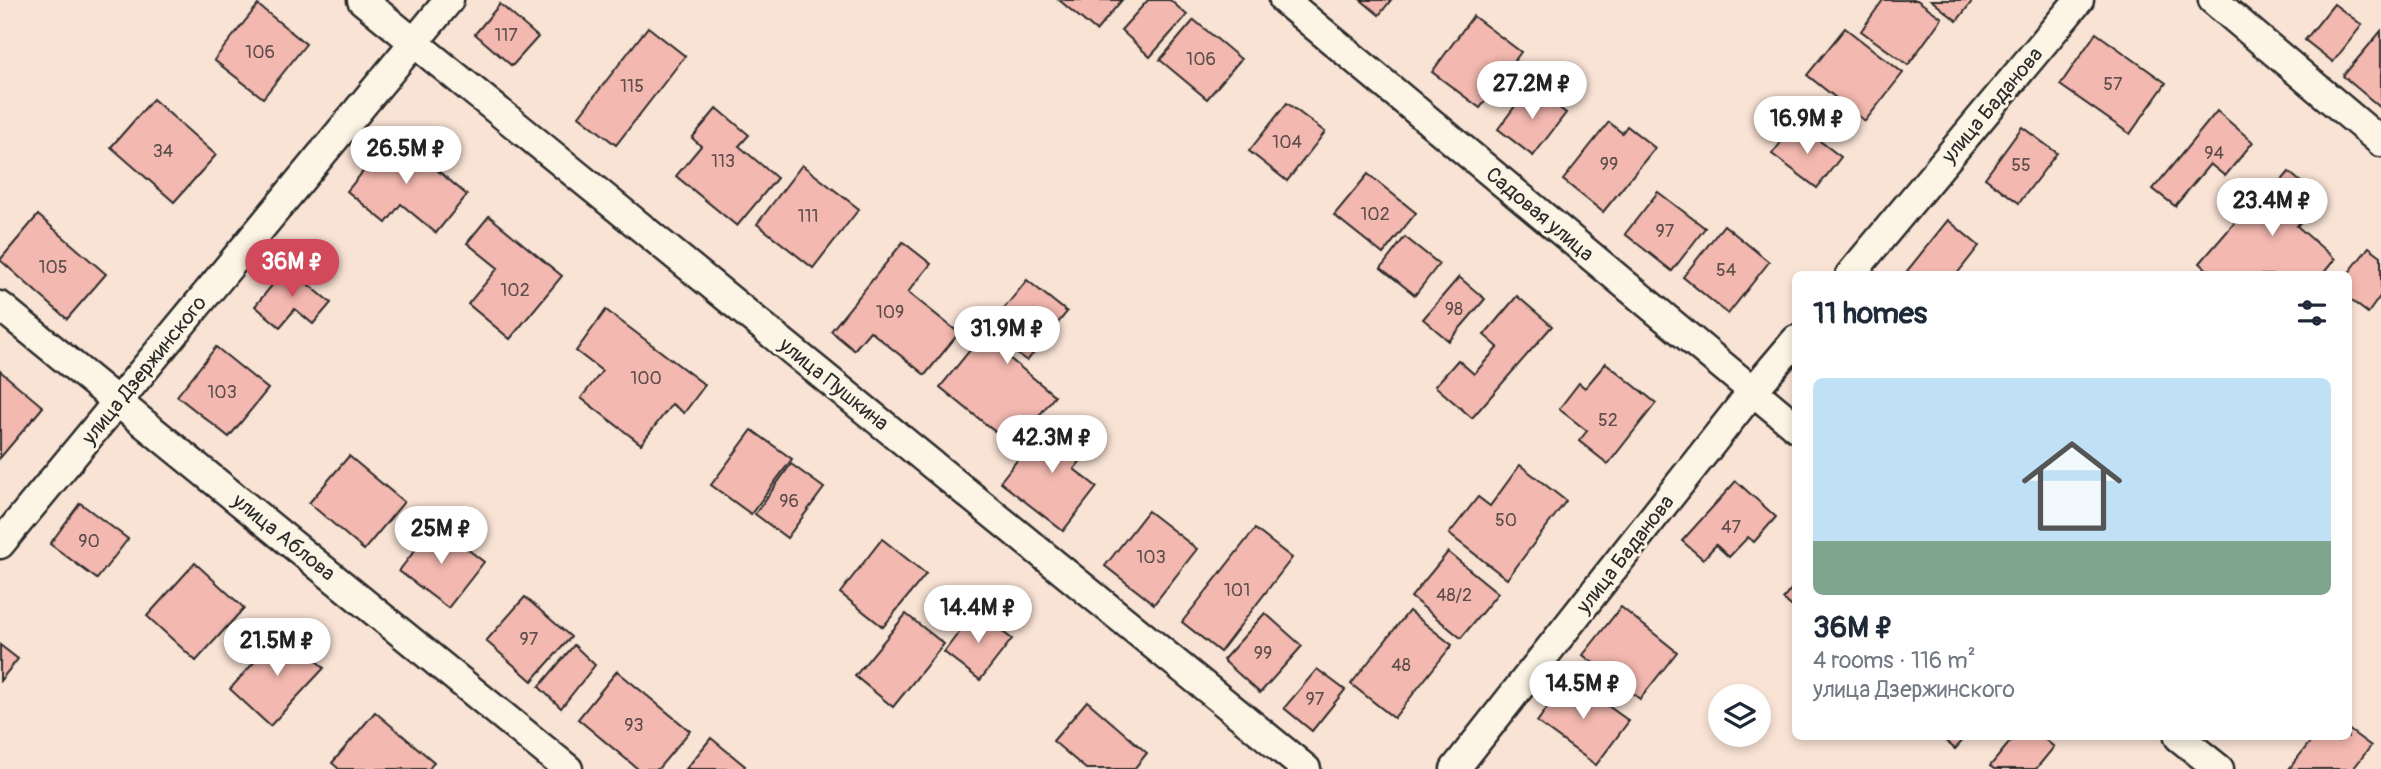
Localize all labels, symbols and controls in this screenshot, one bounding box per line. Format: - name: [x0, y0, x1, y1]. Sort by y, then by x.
- house number: 117: [494, 24, 518, 47]
- house number: 106: [245, 41, 275, 64]
- street label: улица Баданова: [1935, 42, 2049, 170]
- house number: 106: [1186, 48, 1216, 71]
- pin: 27.2M ₽: [1467, 61, 1597, 121]
- text: 27.2M ₽: [1493, 69, 1571, 98]
- house number: 57: [2103, 73, 2123, 96]
- house number: 115: [620, 75, 644, 98]
- pin: 16.9M ₽: [1742, 96, 1872, 156]
- text: 16.9M ₽: [1770, 104, 1844, 133]
- pin: 26.5M ₽: [341, 127, 471, 186]
- house number: 104: [1272, 131, 1302, 154]
- text: 26.5M ₽: [366, 134, 446, 163]
- house number: 34: [153, 140, 174, 163]
- house number: 94: [2204, 142, 2224, 165]
- house number: 113: [711, 150, 735, 173]
- house number: 99: [1600, 153, 1618, 176]
- house number: 55: [2011, 154, 2031, 177]
- street label: Садовая улица: [1480, 161, 1599, 268]
- pin: 23.4M ₽: [2207, 178, 2337, 238]
- text: 23.4M ₽: [2233, 186, 2311, 215]
- house number: 102: [1360, 203, 1390, 226]
- house number: 111: [797, 205, 819, 228]
- house number: 97: [1656, 220, 1675, 243]
- pin: 36M ₽: [243, 240, 341, 299]
- text: 36M ₽: [261, 247, 323, 276]
- house number: 105: [38, 256, 68, 279]
- house number: 54: [1716, 259, 1737, 282]
- house number: 102: [500, 279, 530, 302]
- street label: улица Дзержинского: [75, 290, 213, 451]
- icon: filters: [2293, 294, 2331, 332]
- text: 11 homes: [1813, 295, 1927, 332]
- house number: 98: [1445, 298, 1463, 321]
- house number: 109: [876, 301, 904, 324]
- pin: 31.9M ₽: [942, 306, 1072, 366]
- text: 31.9M ₽: [970, 314, 1044, 343]
- street label: улица Пушкина: [772, 331, 894, 437]
- house number: 100: [630, 367, 662, 390]
- house number: 103: [207, 381, 237, 404]
- house number: 52: [1598, 409, 1618, 432]
- pin: 42.3M ₽: [987, 416, 1117, 475]
- text: 42.3M ₽: [1012, 423, 1092, 452]
- icon: home: [2009, 423, 2135, 549]
- street label: улица Аблова: [226, 487, 341, 587]
- street label: улица Баданова: [1570, 489, 1680, 620]
- house number: 96: [779, 490, 799, 513]
- pin: 25M ₽: [392, 506, 490, 566]
- house number: 50: [1495, 509, 1517, 532]
- text: 25M ₽: [411, 514, 471, 543]
- house number: 47: [1721, 516, 1741, 539]
- house number: 90: [78, 530, 100, 553]
- house number: 103: [1136, 546, 1166, 569]
- house number: 101: [1224, 579, 1250, 602]
- house number: 48/2: [1436, 584, 1472, 607]
- pin: 14.4M ₽: [913, 586, 1043, 645]
- text: 14.4M ₽: [940, 593, 1016, 622]
- text: 36M ₽: [1813, 609, 1893, 646]
- pin: 21.5M ₽: [212, 618, 342, 678]
- text: 21.5M ₽: [240, 626, 314, 655]
- house number: 97: [520, 628, 539, 651]
- house number: 99: [1254, 642, 1272, 665]
- text: 4 rooms · 116 m²: [1813, 646, 1976, 675]
- house number: 48: [1391, 654, 1411, 677]
- pin: 14.5M ₽: [1518, 662, 1648, 721]
- text: 14.5M ₽: [1545, 669, 1621, 698]
- text: улица Дзержинского: [1813, 675, 2015, 704]
- map controls: [1708, 684, 1771, 747]
- button: layers: [1708, 684, 1771, 747]
- house number: 97: [1306, 688, 1325, 711]
- house number: 93: [624, 714, 644, 737]

